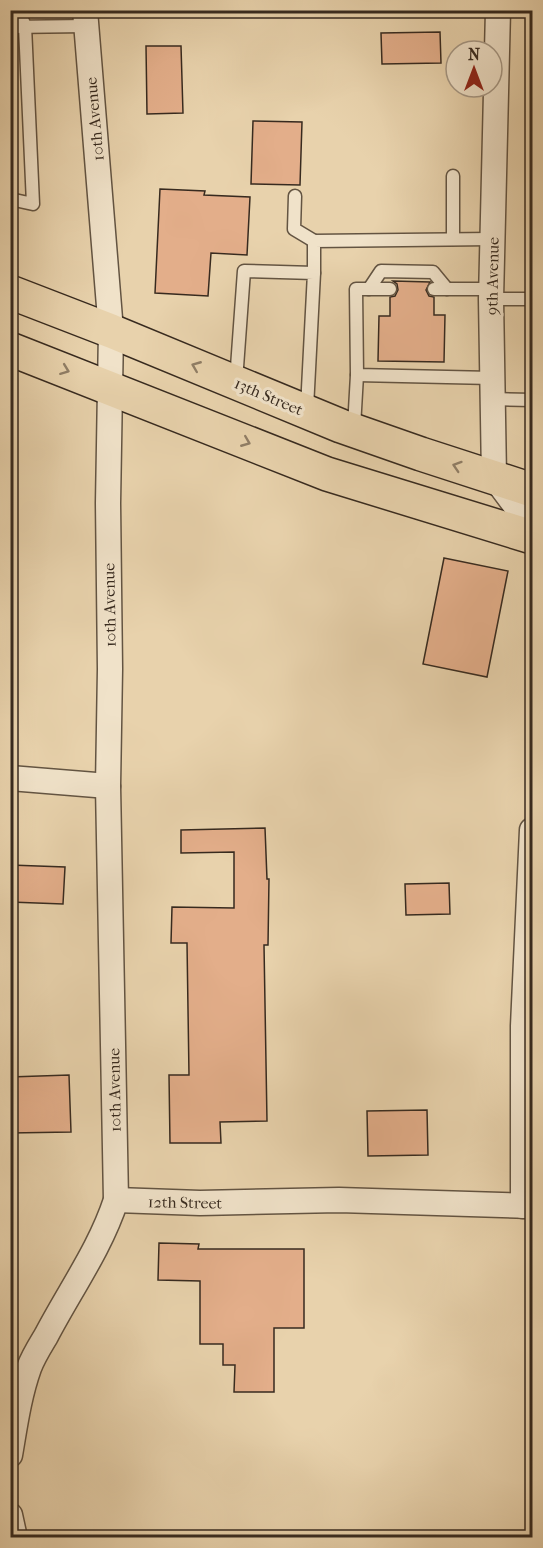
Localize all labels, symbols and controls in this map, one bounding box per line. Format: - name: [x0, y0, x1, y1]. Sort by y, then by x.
- north arrow: [444, 39, 504, 99]
- text: N: [468, 45, 481, 64]
- street label: 10th Avenue: [81, 76, 108, 162]
- street label: 9th Avenue: [482, 237, 503, 315]
- one-way arrow: [192, 361, 203, 373]
- one-way arrow: [59, 363, 70, 375]
- street label: 13th Street: [232, 374, 306, 420]
- one-way arrow: [240, 435, 251, 447]
- one-way arrow: [452, 461, 463, 473]
- street label: 10th Avenue: [99, 563, 120, 647]
- street label: 10th Avenue: [104, 1048, 125, 1132]
- street label: 12th Street: [148, 1192, 223, 1213]

